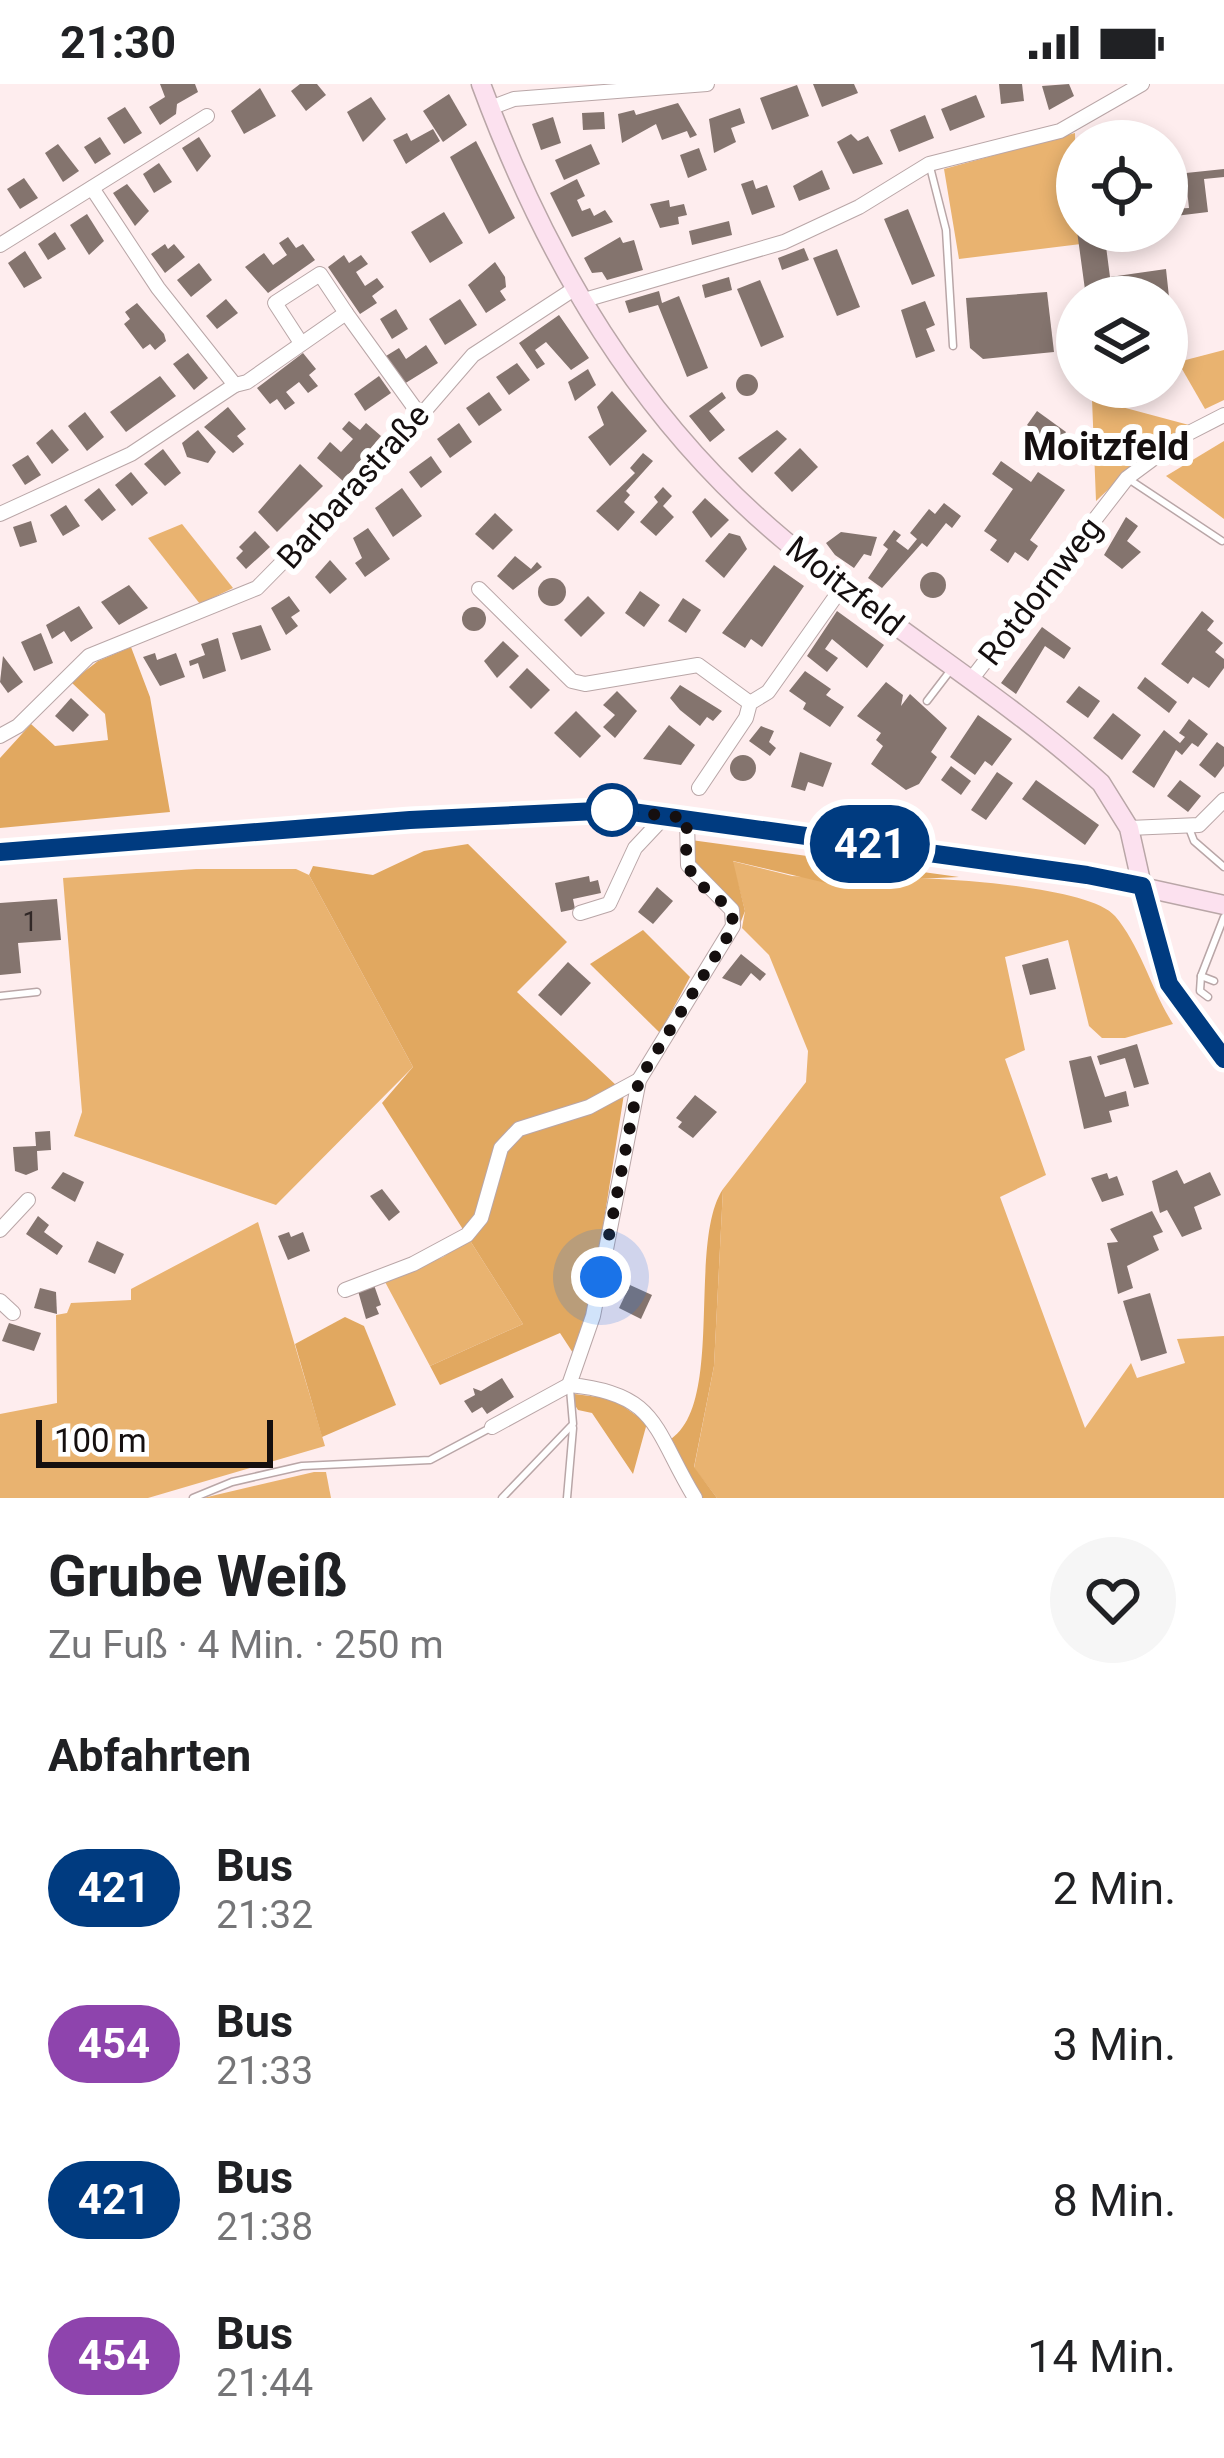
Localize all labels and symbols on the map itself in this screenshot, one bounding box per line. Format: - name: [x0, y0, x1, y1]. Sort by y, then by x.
- street label: Barbarastraße: [269, 396, 437, 576]
- district label: Moitzfeld: [1023, 424, 1189, 470]
- street label: Rotdornweg: [970, 509, 1110, 673]
- street label: Moitzfeld: [779, 528, 911, 644]
- unlabelled marker: [587, 785, 637, 835]
- line badge: 421: [801, 805, 939, 883]
- house number: 1: [22, 906, 38, 938]
- your location: [571, 1247, 631, 1307]
- scale bar: [36, 1414, 273, 1467]

